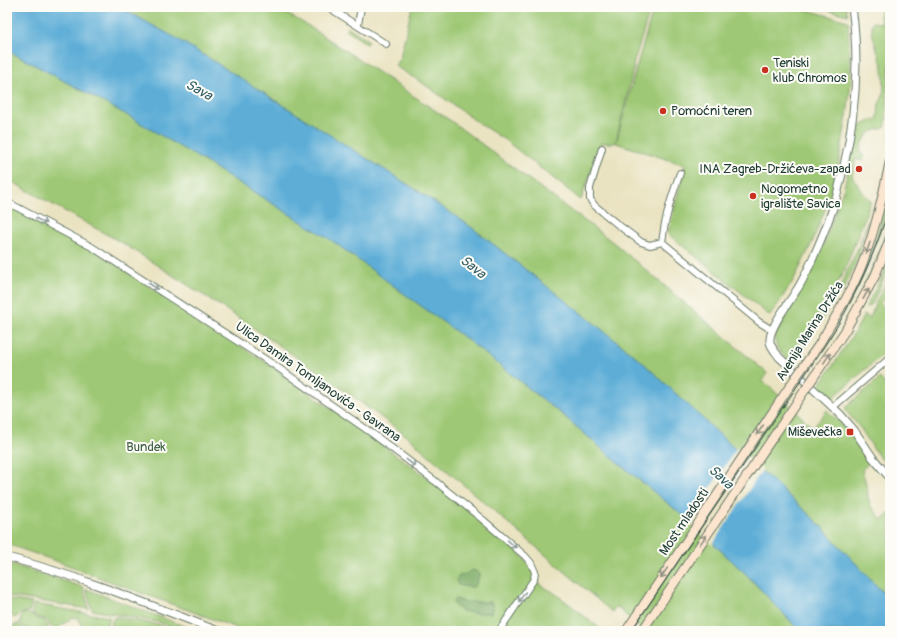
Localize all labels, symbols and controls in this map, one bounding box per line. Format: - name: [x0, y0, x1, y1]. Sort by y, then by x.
- place label: Teniski klub Chromos: [773, 55, 847, 86]
- marker: Teniski klub Chromos: [760, 65, 770, 75]
- water label: Sava: [183, 76, 216, 105]
- place label: Pomoćni teren: [671, 103, 752, 119]
- marker: Pomoćni teren: [658, 106, 668, 116]
- place label: INA Zagreb-Držićeva-zapad: [699, 161, 851, 177]
- marker: INA Zagreb-Držićeva-zapad: [854, 164, 864, 174]
- place label: Nogometno igralište Savica: [761, 181, 841, 212]
- marker: Nogometno igralište Savica: [748, 191, 758, 201]
- one-way arrow: [35, 217, 47, 225]
- one-way arrow: [864, 241, 871, 254]
- water label: Sava: [457, 252, 490, 283]
- street label: Avenija Marina Držića: [773, 278, 847, 384]
- one-way arrow: [148, 282, 159, 290]
- one-way arrow: [863, 288, 870, 300]
- street label: Ulica Damira Tomljanovića - Gavrana: [232, 319, 404, 445]
- one-way arrow: [823, 353, 831, 364]
- place label: Miševečka: [788, 424, 842, 440]
- one-way arrow: [756, 425, 764, 436]
- marker: Miševečka: [845, 427, 855, 437]
- park label: Bundek: [126, 439, 166, 455]
- one-way arrow: [405, 458, 416, 467]
- water label: Sava: [705, 461, 738, 494]
- street label: Most mladosti: [656, 485, 712, 559]
- one-way arrow: [700, 534, 708, 546]
- one-way arrow: [506, 540, 517, 549]
- one-way arrow: [660, 567, 668, 578]
- one-way arrow: [518, 591, 526, 602]

